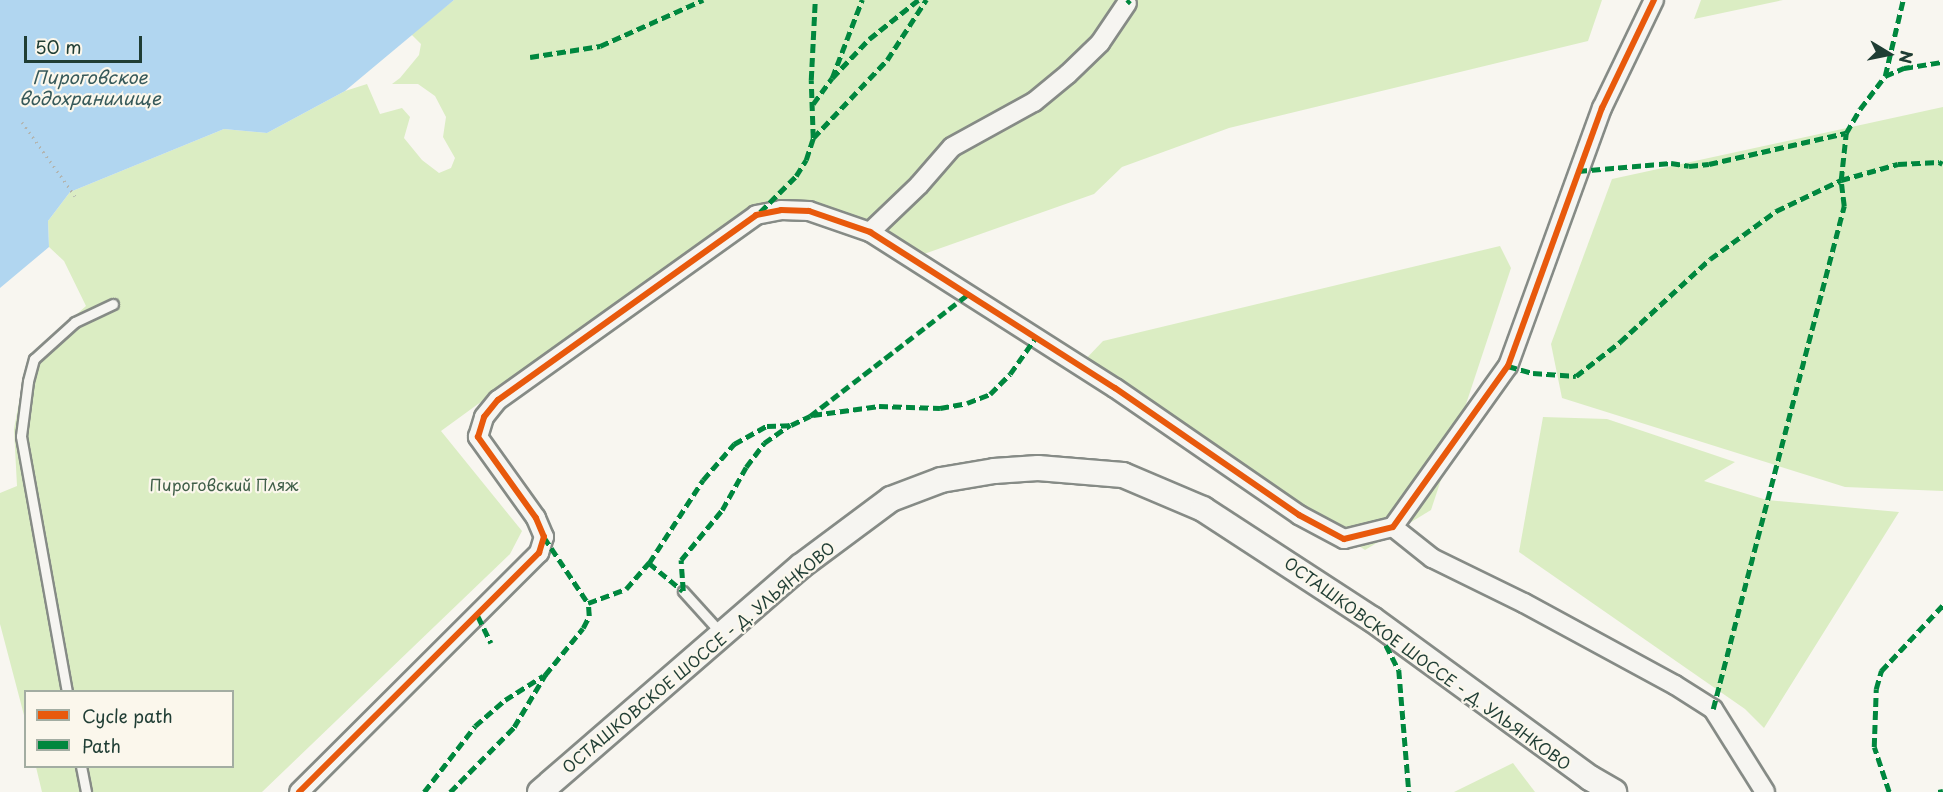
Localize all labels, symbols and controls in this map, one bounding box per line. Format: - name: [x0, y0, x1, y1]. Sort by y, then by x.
- scale bar: [27, 24, 146, 62]
- north arrow: [1859, 24, 1919, 84]
- text: 50 m: [35, 33, 82, 60]
- text: N: [1894, 49, 1920, 65]
- water label: Пироговское водохранилище: [19, 67, 161, 110]
- park label: Пироговский Пляж: [149, 474, 299, 494]
- street label: ОСТАШКОВСКОЕ ШОССЕ - Д. УЛЬЯНКОВО: [557, 536, 839, 778]
- street label: ОСТАШКОВСКОЕ ШОССЕ - Д. УЛЬЯНКОВО: [1280, 551, 1576, 775]
- legend: [24, 690, 234, 768]
- text: Cycle path: [82, 702, 173, 729]
- text: Path: [82, 732, 121, 759]

